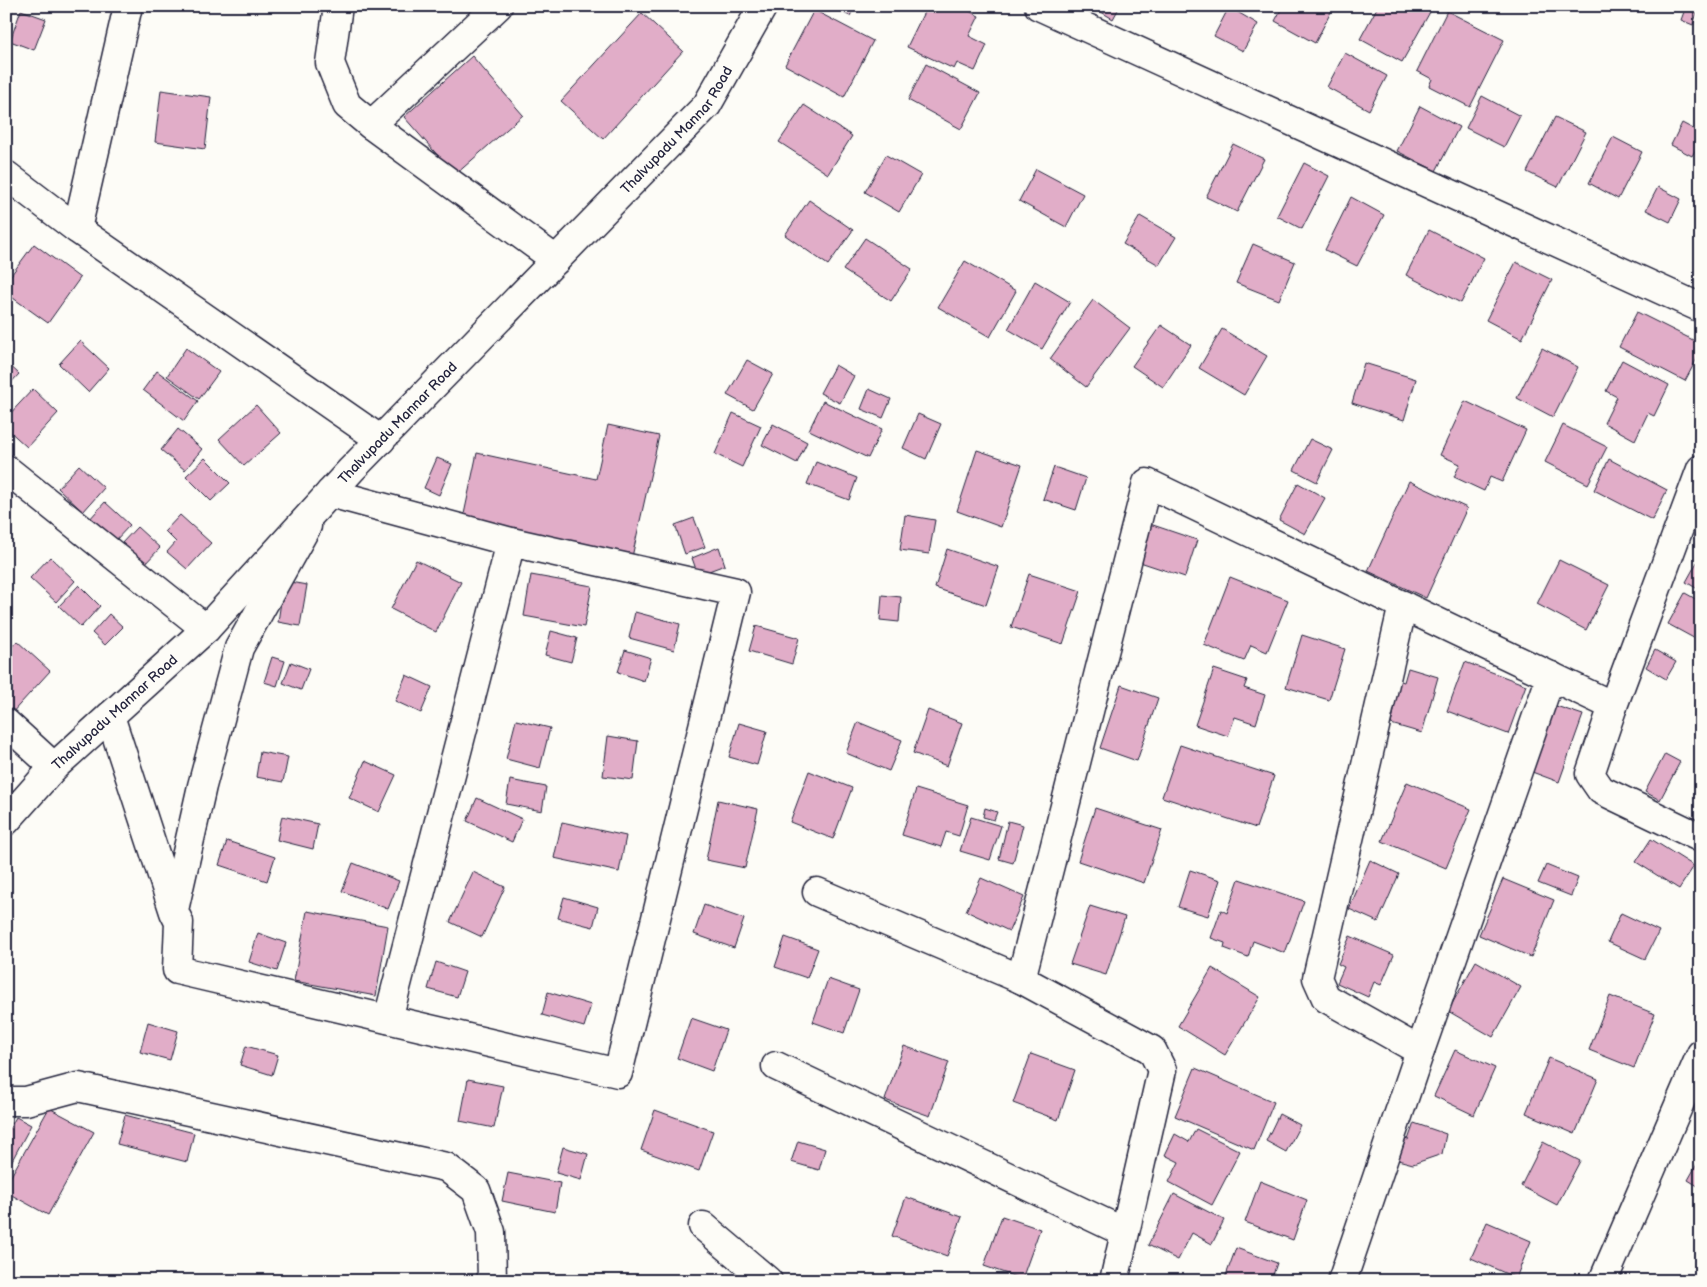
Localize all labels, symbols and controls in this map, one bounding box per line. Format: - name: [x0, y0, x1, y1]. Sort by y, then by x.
- street label: Thalvupadu Mannar Road: [617, 63, 736, 197]
- street label: Thalvupadu Mannar Road: [335, 358, 461, 488]
- street label: Thalvupadu Mannar Road: [49, 651, 181, 774]

